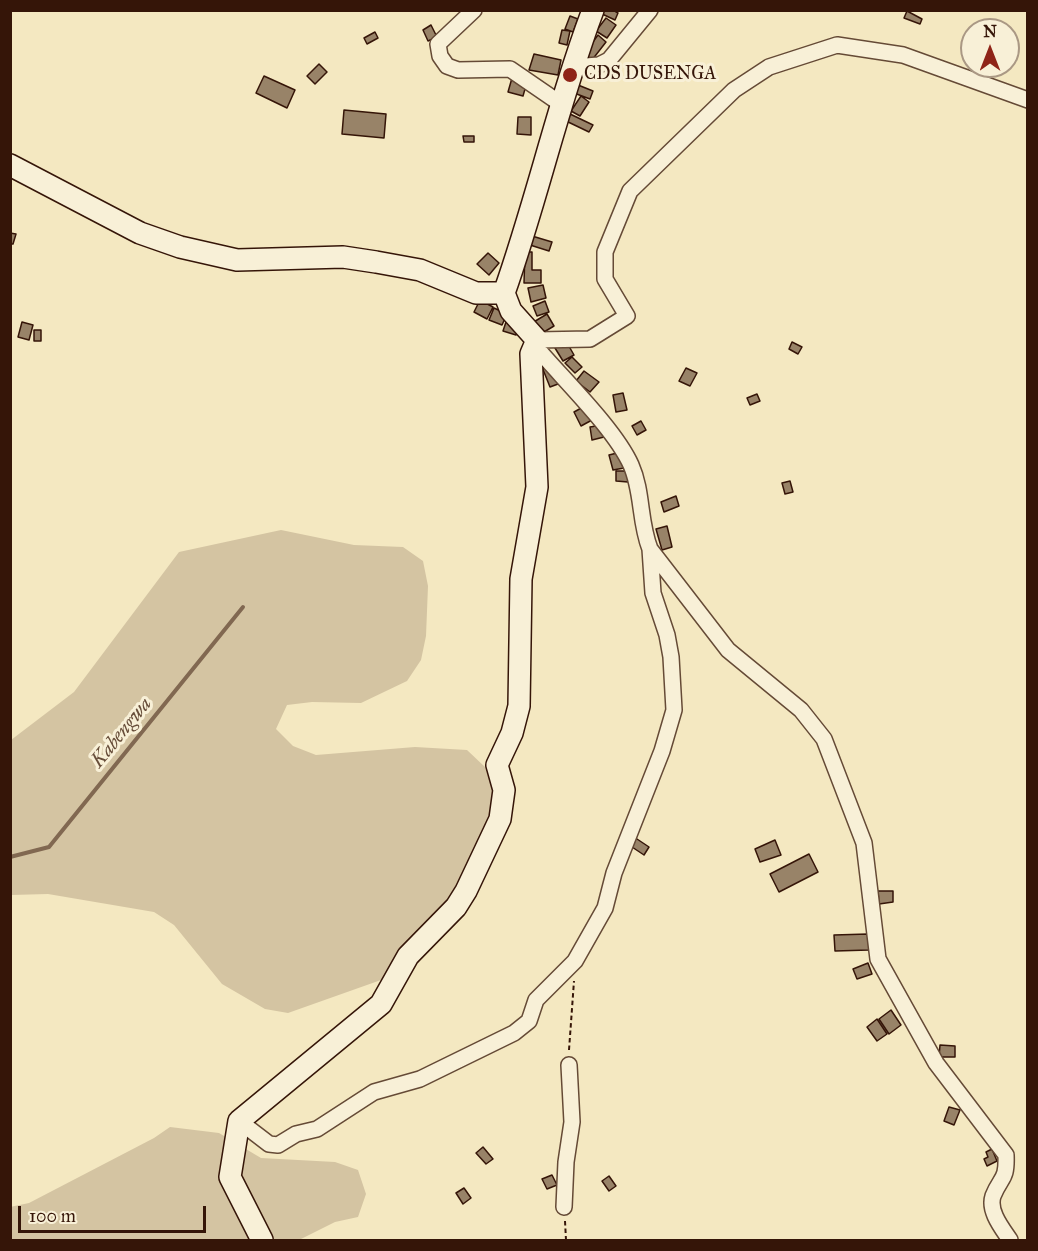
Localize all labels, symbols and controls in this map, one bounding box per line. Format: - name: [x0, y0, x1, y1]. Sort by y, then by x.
- north arrow: [960, 18, 1020, 78]
- text: N: [983, 22, 997, 41]
- place label: CDS DUSENGA: [584, 64, 716, 86]
- marker: CDS DUSENGA: [561, 66, 579, 84]
- water label: Kabengwa: [86, 693, 158, 773]
- scale bar: [21, 1194, 208, 1232]
- text: 100 m: [29, 1205, 76, 1227]

